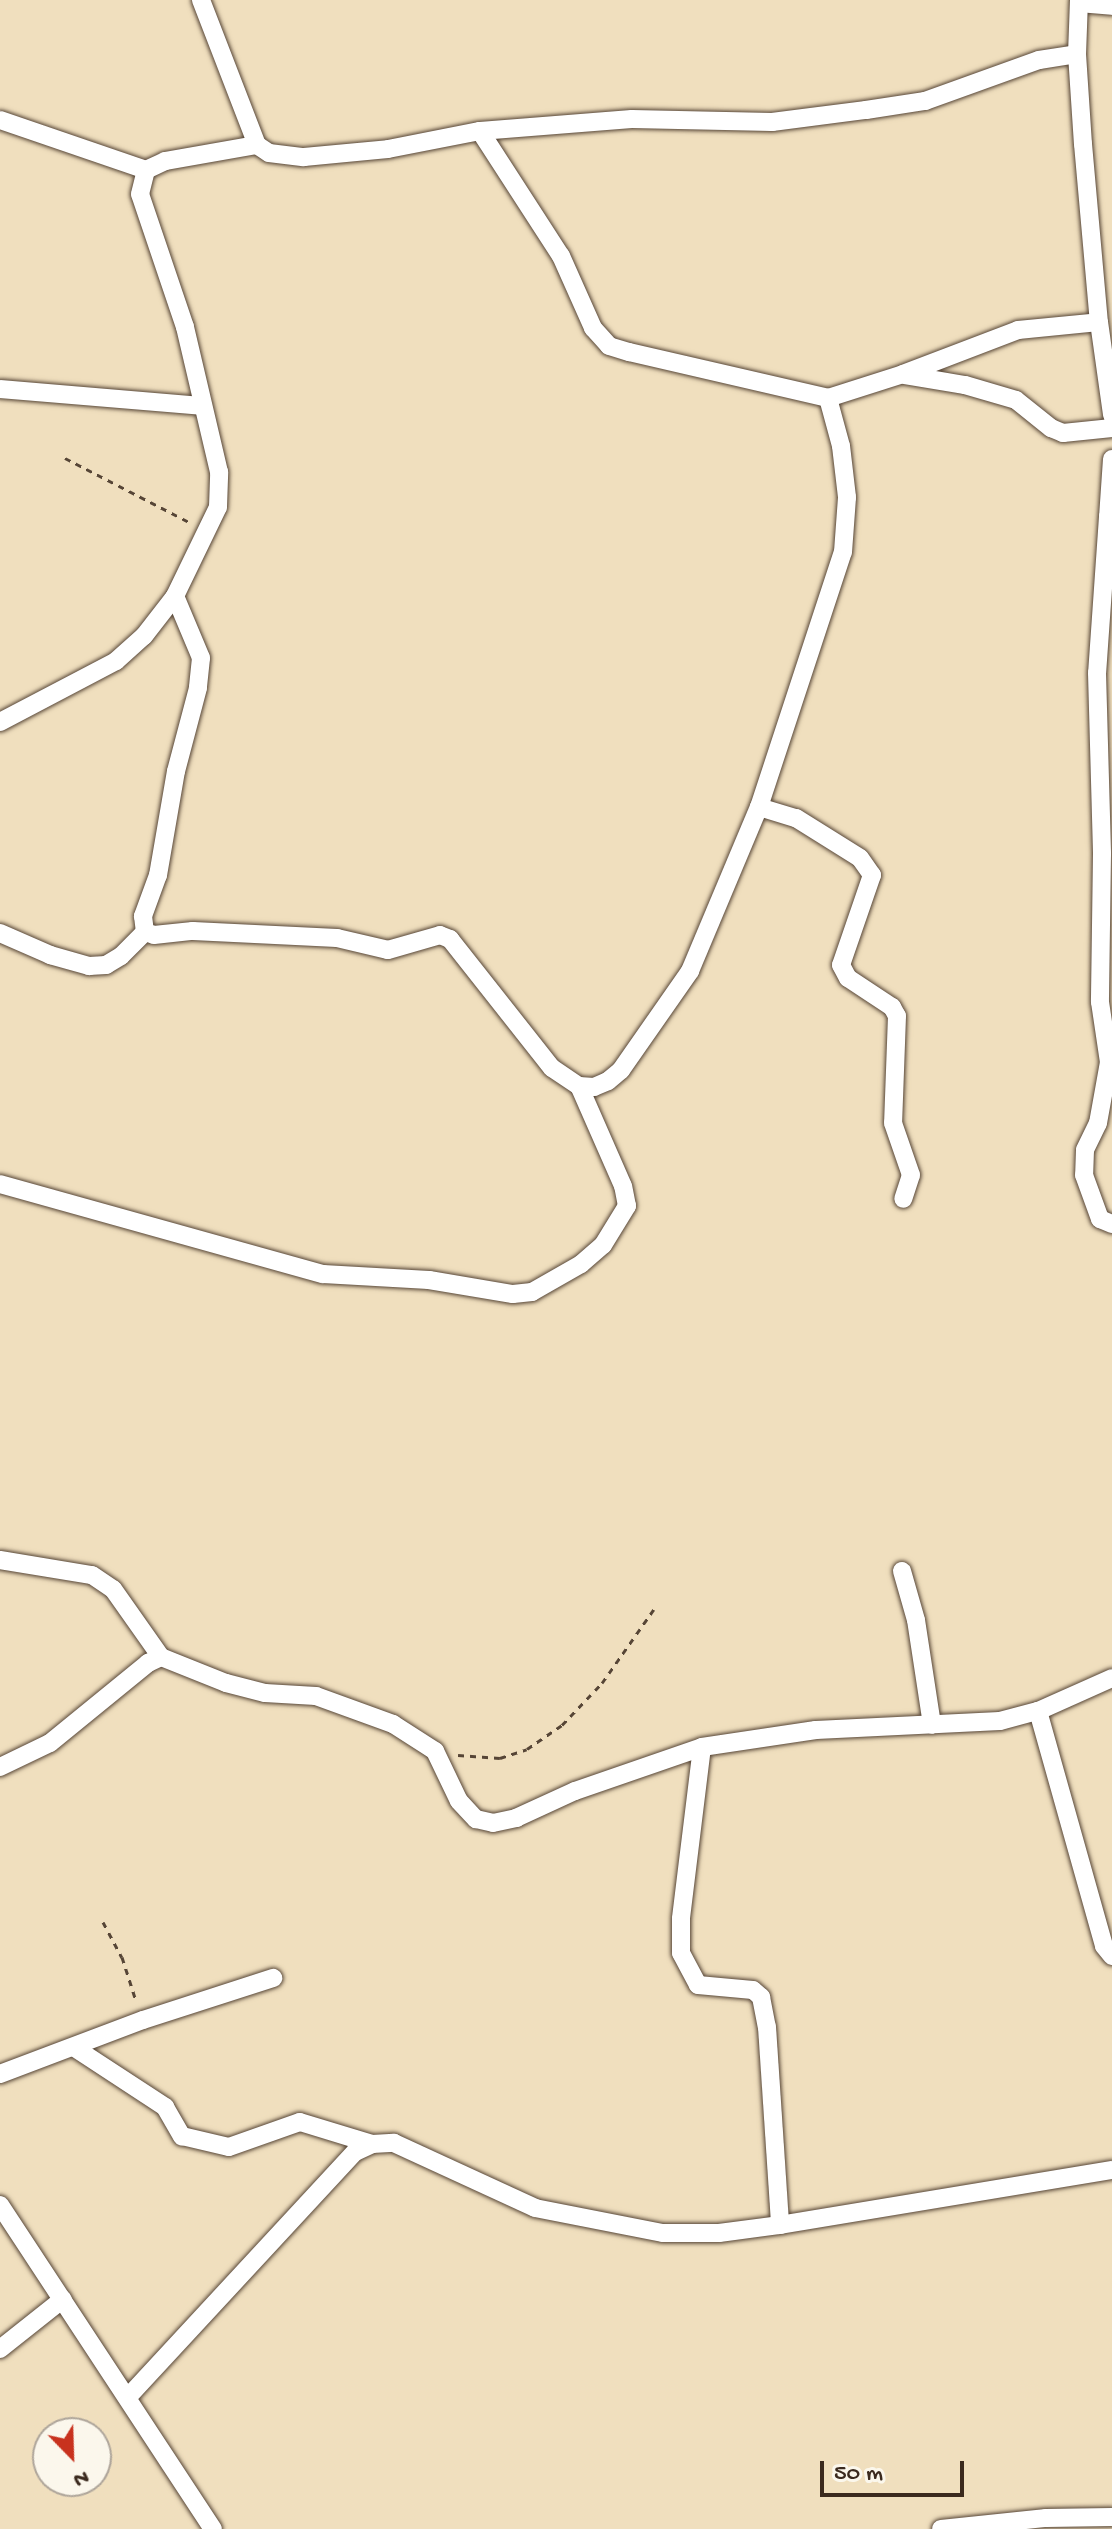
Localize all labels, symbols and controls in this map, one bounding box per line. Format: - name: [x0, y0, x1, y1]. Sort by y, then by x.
- north arrow: [32, 2417, 112, 2497]
- scale bar: [824, 2445, 968, 2495]
- text: 50 m: [834, 2460, 883, 2489]
- text: N: [69, 2462, 92, 2492]

